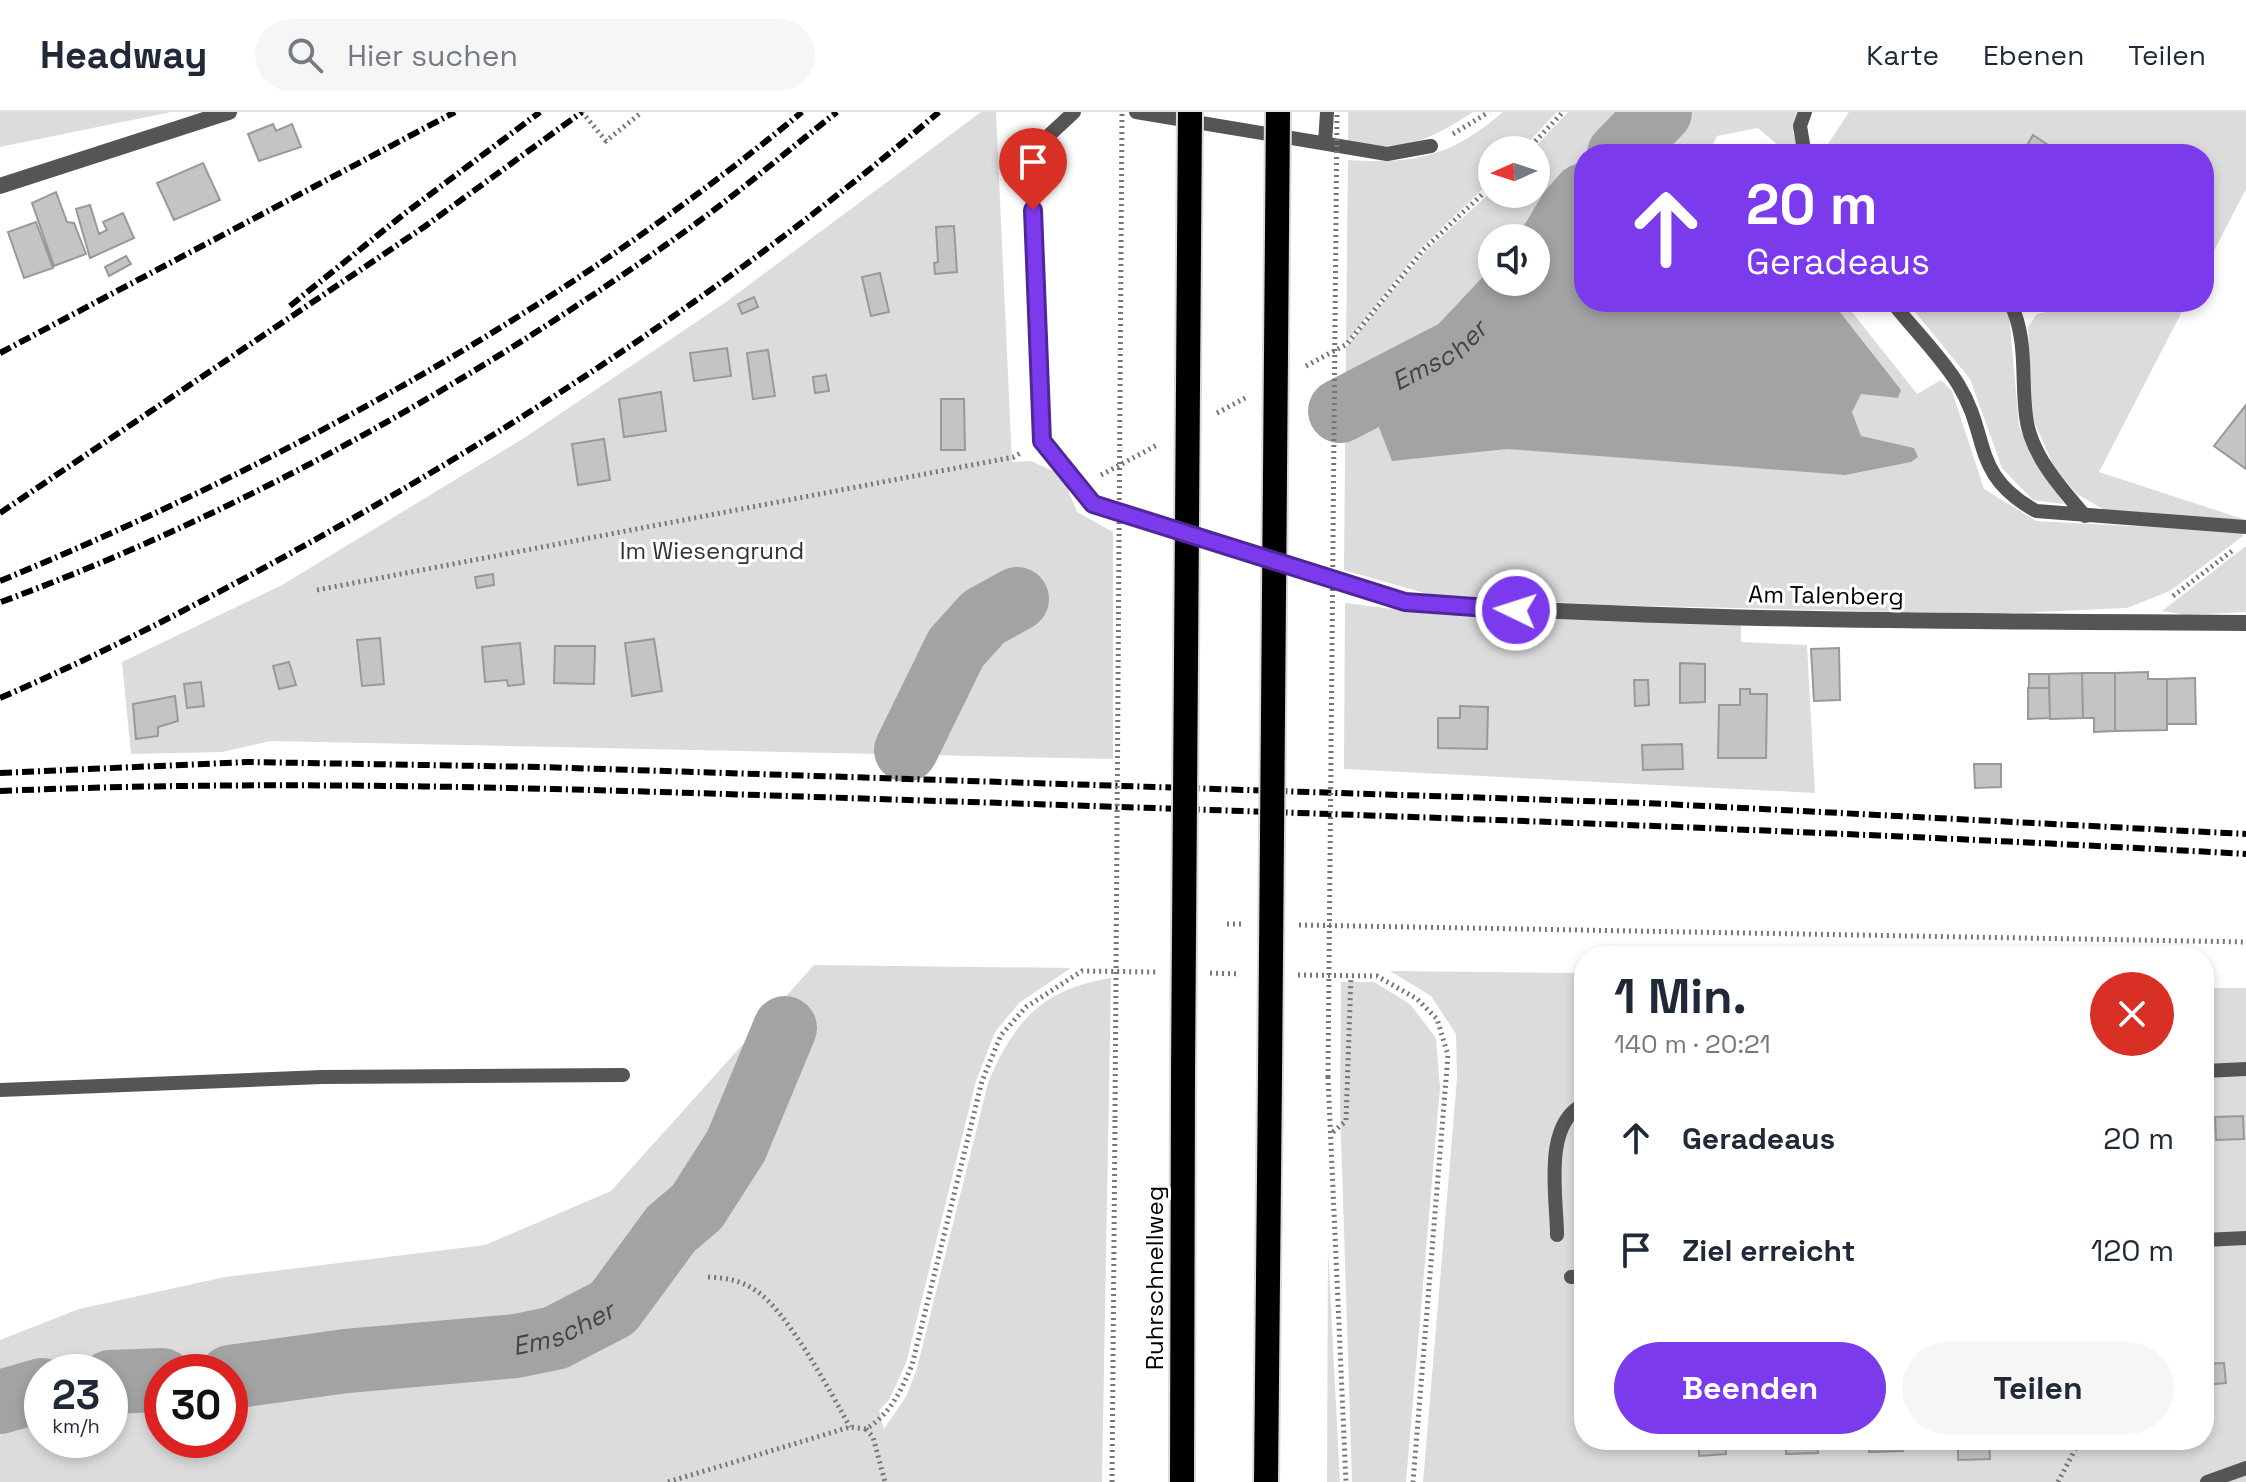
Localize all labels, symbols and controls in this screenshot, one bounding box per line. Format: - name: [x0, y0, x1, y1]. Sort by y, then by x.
- search box: [255, 19, 815, 91]
- text: Headway: [40, 31, 207, 79]
- icon: search: [283, 33, 327, 77]
- text: Hier suchen: [347, 36, 518, 75]
- text: Karte: [1866, 37, 1939, 73]
- text: Ebenen: [1983, 37, 2084, 73]
- text: Teilen: [2128, 37, 2206, 73]
- pin: [999, 128, 1067, 210]
- north arrow: [1478, 136, 1550, 208]
- map controls: [1478, 136, 1550, 296]
- icon: arrive: [1011, 140, 1055, 184]
- text: 20 m: [1746, 169, 1878, 240]
- icon: ahead: [1614, 176, 1718, 280]
- button: sound: [1478, 224, 1550, 296]
- text: Geradeaus: [1746, 239, 1930, 285]
- water label: Emscher: [1386, 311, 1496, 398]
- park label: Im Wiesengrund: [620, 535, 804, 566]
- position arrow: [1474, 568, 1558, 652]
- street label: Am Talenberg: [1748, 578, 1904, 612]
- text: 1 Min.: [1614, 966, 1747, 1027]
- button: close: [2090, 972, 2174, 1056]
- text: 140 m · 20:21: [1614, 1027, 1771, 1061]
- icon: ahead: [1614, 1116, 1658, 1160]
- text: Geradeaus: [1682, 1119, 1835, 1158]
- text: 20 m: [2103, 1119, 2174, 1158]
- street label: Ruhrschnellweg: [1139, 1186, 1170, 1370]
- icon: arrive: [1614, 1228, 1658, 1272]
- text: Ziel erreicht: [1682, 1231, 1855, 1270]
- text: 120 m: [2091, 1231, 2174, 1270]
- water label: Emscher: [509, 1292, 623, 1363]
- button: Beenden: [1614, 1342, 1886, 1434]
- button: Teilen: [1902, 1342, 2174, 1434]
- speed limit sign: 30: [144, 1354, 248, 1458]
- text: 23: [52, 1370, 100, 1421]
- text: km/h: [52, 1413, 100, 1439]

